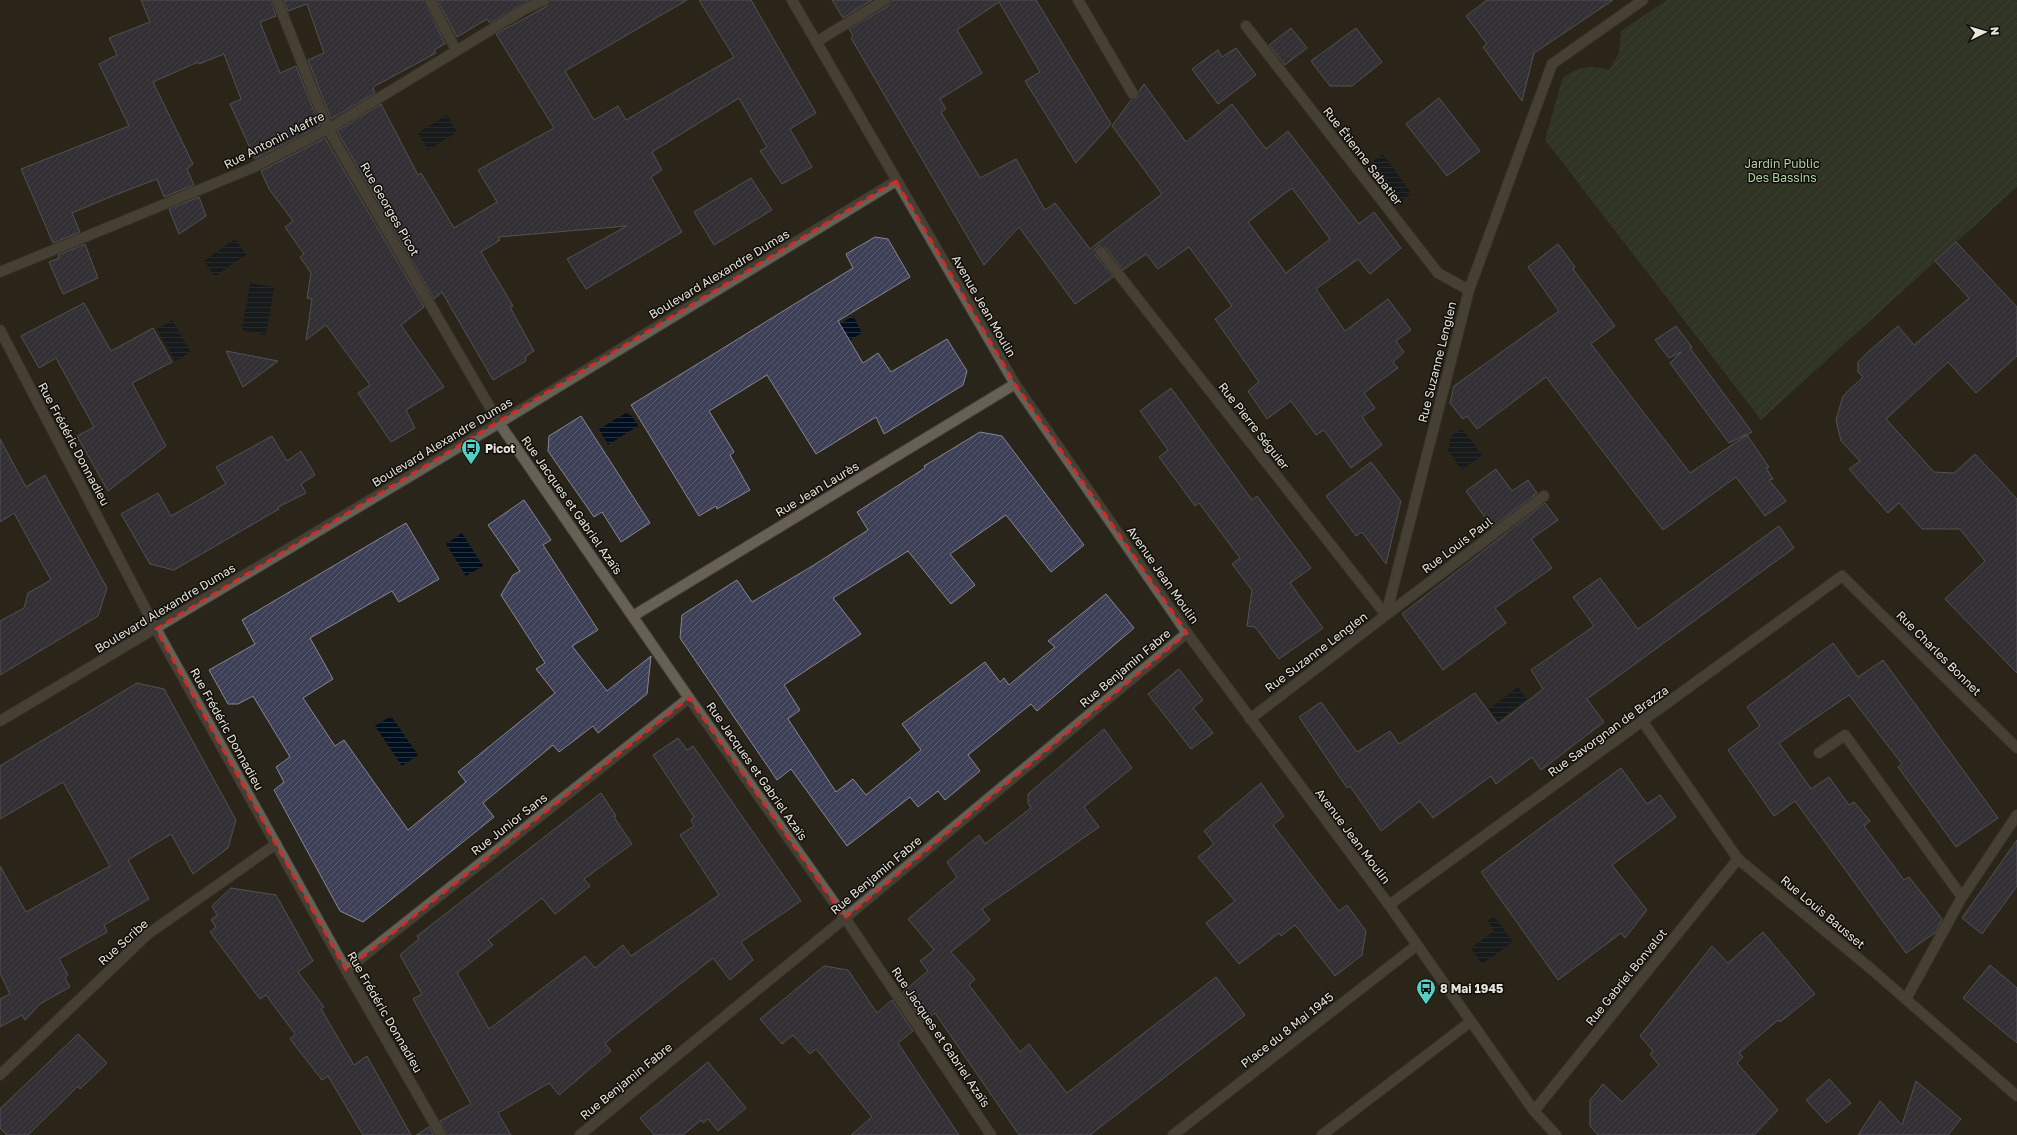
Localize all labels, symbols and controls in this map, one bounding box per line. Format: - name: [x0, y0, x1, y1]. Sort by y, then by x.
- north arrow: [1965, 12, 2005, 52]
- text: N: [1989, 26, 2002, 36]
- street label: Rue Étienne Sabatier: [1320, 104, 1406, 208]
- street label: Rue Antonin Maffre: [221, 108, 327, 172]
- park label: Jardin Public Des Bassins: [1744, 156, 1820, 185]
- street label: Rue Georges Picot: [357, 160, 423, 259]
- street label: Boulevard Alexandre Dumas: [646, 226, 792, 322]
- street label: Avenue Jean Moulin: [949, 252, 1019, 360]
- street label: Rue Suzanne Lenglen: [1415, 300, 1459, 424]
- street label: Rue Pierre Séguier: [1215, 379, 1293, 473]
- street label: Rue Frédéric Donnadieu: [35, 380, 113, 508]
- street label: Boulevard Alexandre Dumas: [369, 394, 515, 490]
- street label: Rue Jacques et Gabriel Azaïs: [518, 433, 626, 577]
- bus stop icon: Picot: [460, 437, 482, 465]
- place label: Picot: [485, 441, 515, 456]
- street label: Rue Jean Laurès: [773, 458, 861, 520]
- street label: Rue Louis Paul: [1419, 513, 1495, 576]
- street label: Avenue Jean Moulin: [1124, 523, 1202, 627]
- street label: Boulevard Alexandre Dumas: [92, 560, 238, 656]
- street label: Rue Charles Bonnet: [1893, 607, 1985, 699]
- street label: Rue Suzanne Lenglen: [1262, 609, 1370, 695]
- street label: Rue Benjamin Fabre: [1076, 625, 1174, 710]
- street label: Rue Frédéric Donnadieu: [187, 665, 267, 793]
- street label: Rue Savorgnan de Brazza: [1545, 682, 1671, 780]
- street label: Rue Jacques et Gabriel Azaïs: [703, 699, 811, 843]
- street label: Avenue Jean Moulin: [1312, 785, 1394, 887]
- street label: Rue Junior Sans: [468, 790, 550, 858]
- street label: Rue Benjamin Fabre: [827, 832, 925, 917]
- street label: Rue Louis Bausset: [1778, 872, 1868, 952]
- street label: Rue Scribe: [95, 916, 151, 968]
- street label: Rue Gabriel Bonvalot: [1582, 925, 1670, 1029]
- street label: Rue Frédéric Donnadieu: [344, 949, 426, 1075]
- street label: Rue Jacques et Gabriel Azaïs: [888, 964, 994, 1110]
- bus stop icon: 8 Mai 1945: [1415, 977, 1437, 1005]
- place label: 8 Mai 1945: [1440, 981, 1503, 996]
- street label: Place du 8 Mai 1945: [1238, 989, 1336, 1071]
- street label: Rue Benjamin Fabre: [577, 1039, 675, 1123]

